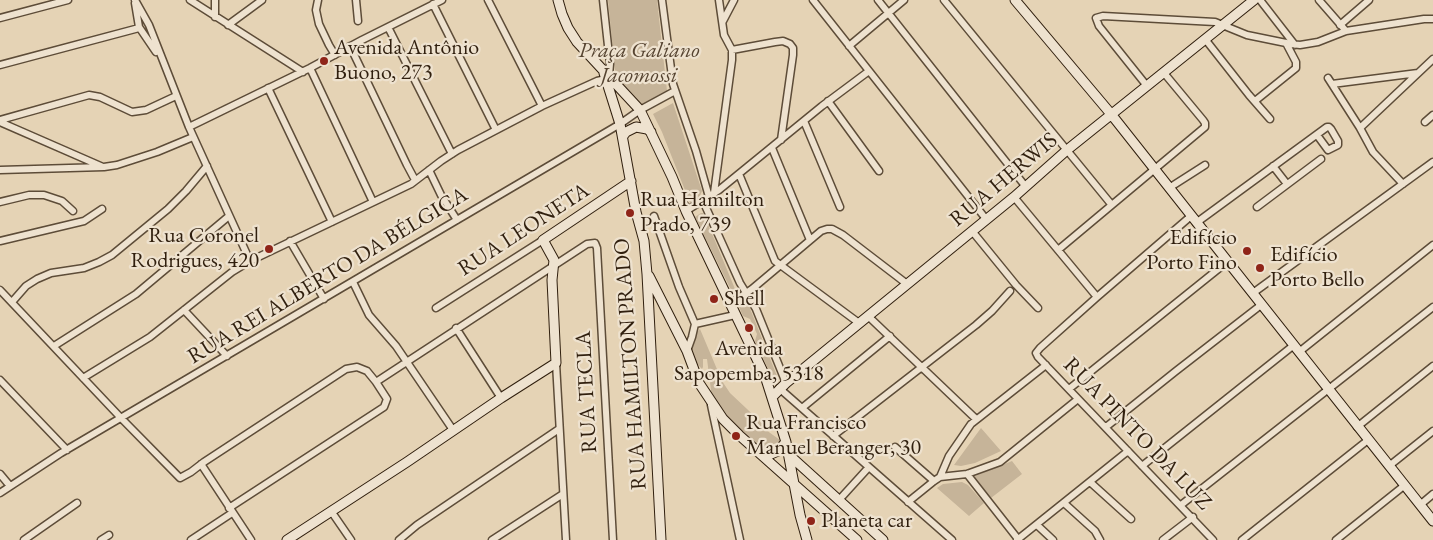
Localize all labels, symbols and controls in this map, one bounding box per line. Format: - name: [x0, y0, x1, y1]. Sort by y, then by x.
- place label: Avenida Antônio Buono, 273: [334, 35, 479, 86]
- park label: Praça Galiano Jacomossi: [578, 38, 700, 90]
- marker: Avenida Antônio Buono, 273: [318, 55, 330, 67]
- street label: RUA HERWIS: [945, 127, 1063, 233]
- street label: RUA LEONETA: [453, 178, 595, 282]
- street label: RUA REI ALBERTO DA BÉLGICA: [183, 182, 473, 370]
- place label: Rua Hamilton Prado, 739: [640, 187, 764, 238]
- marker: Rua Hamilton Prado, 739: [624, 207, 636, 219]
- place label: Rua Coronel Rodrigues, 420: [131, 223, 259, 274]
- place label: Edifício Porto Fino: [1146, 225, 1237, 276]
- street label: RUA HAMILTON PRADO: [609, 237, 653, 491]
- place label: Edifício Porto Bello: [1270, 242, 1364, 294]
- marker: Rua Coronel Rodrigues, 420: [263, 243, 275, 255]
- marker: Edifício Porto Fino: [1241, 245, 1253, 257]
- marker: Edifício Porto Bello: [1254, 262, 1266, 274]
- place label: Shell: [724, 286, 765, 312]
- marker: Shell: [708, 293, 720, 305]
- marker: Avenida Sapopemba, 5318: [743, 322, 755, 334]
- street label: RUA TECLA: [571, 330, 603, 454]
- place label: Avenida Sapopemba, 5318: [674, 336, 824, 388]
- street label: RUA PINTO DA LUZ: [1057, 352, 1217, 516]
- place label: Rua Francisco Manuel Beranger, 30: [746, 410, 921, 462]
- marker: Rua Francisco Manuel Beranger, 30: [730, 430, 742, 442]
- place label: Planeta car: [821, 508, 912, 534]
- marker: Planeta car: [805, 515, 817, 527]

